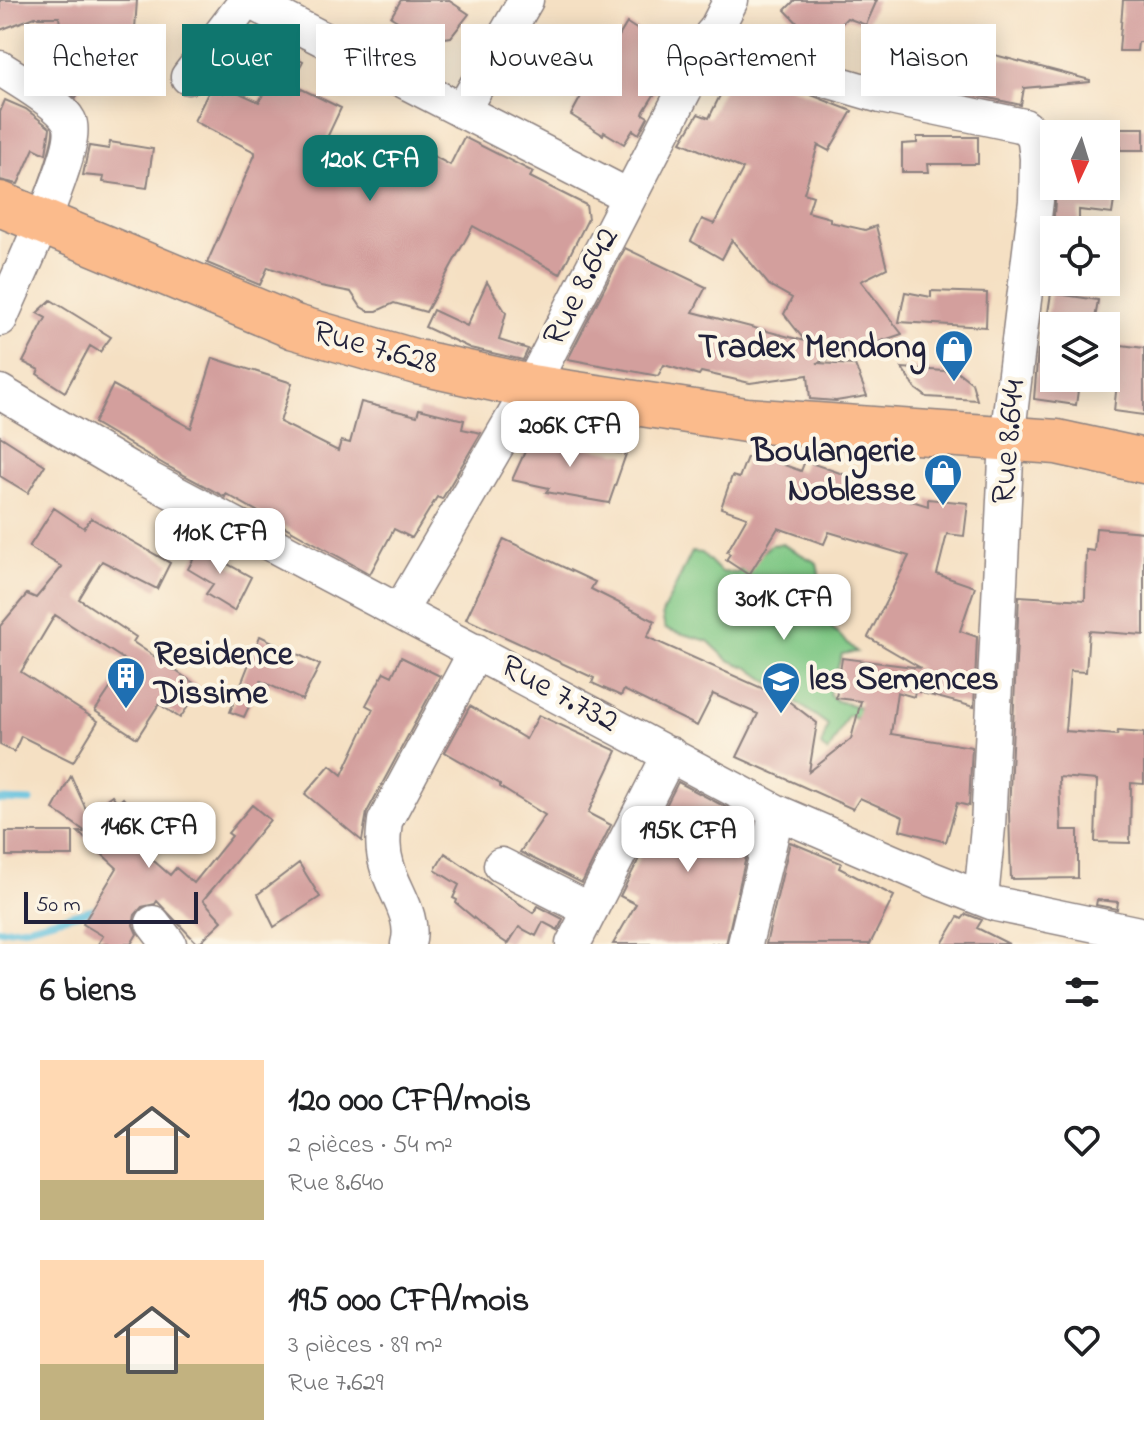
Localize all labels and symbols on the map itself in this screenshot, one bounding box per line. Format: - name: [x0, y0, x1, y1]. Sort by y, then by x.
- north arrow: [1040, 120, 1120, 200]
- pin: 120K CFA: [287, 135, 453, 203]
- street label: Rue 8.642: [531, 219, 633, 355]
- street label: Rue 7.628: [307, 308, 443, 390]
- place label: Tradex Mendong: [698, 324, 926, 375]
- shop icon: Tradex Mendong: [933, 328, 975, 383]
- street label: Rue 8.644: [980, 378, 1040, 506]
- pin: 206K CFA: [487, 401, 653, 469]
- place label: Boulangerie Noblesse: [750, 428, 916, 517]
- shop icon: Boulangerie Noblesse: [922, 452, 964, 507]
- pin: 110K CFA: [137, 508, 303, 576]
- pin: 301K CFA: [701, 574, 867, 642]
- place label: Residence Dissime: [152, 631, 294, 720]
- street label: Rue 7.732: [491, 643, 627, 747]
- building icon: Residence Dissime: [105, 655, 147, 710]
- place label: les Semences: [809, 656, 999, 706]
- school or university icon: les Semences: [760, 660, 802, 715]
- pin: 146K CFA: [66, 802, 232, 870]
- pin: 195K CFA: [605, 806, 771, 874]
- scale bar: [24, 888, 198, 924]

